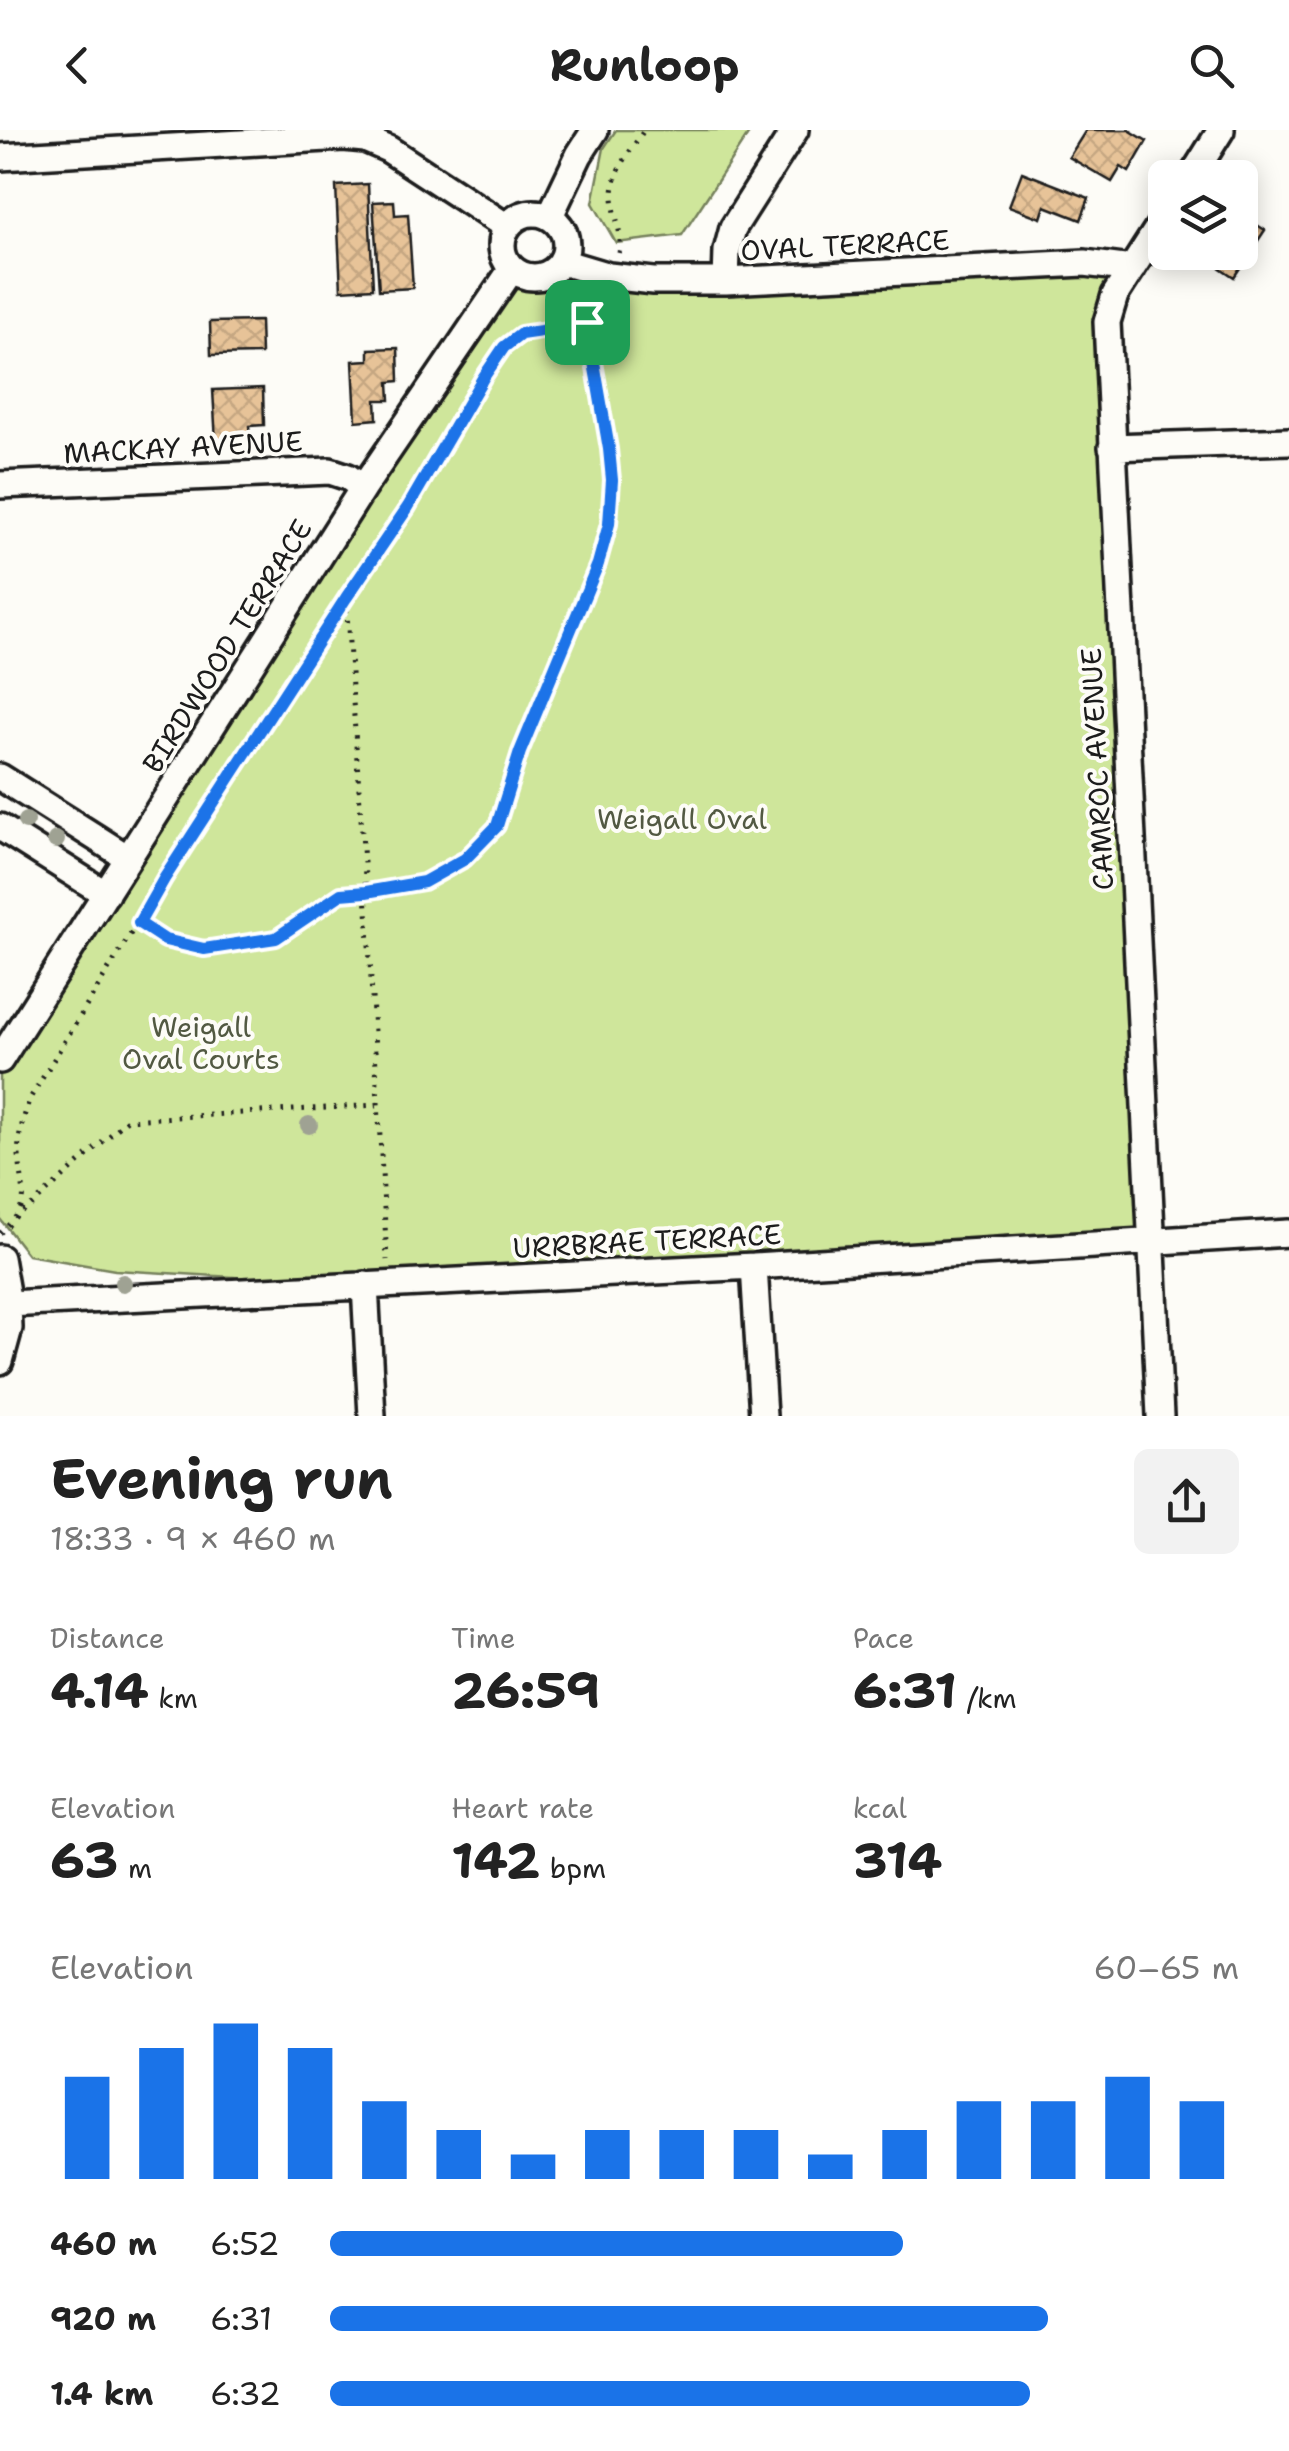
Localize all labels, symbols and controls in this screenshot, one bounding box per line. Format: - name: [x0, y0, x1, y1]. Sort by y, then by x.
- text: Runloop: [549, 35, 740, 95]
- icon: back: [50, 38, 105, 93]
- icon: search: [1184, 38, 1239, 93]
- map controls: [1148, 160, 1258, 270]
- button: layers: [1148, 160, 1258, 270]
- street label: OVAL TERRACE: [740, 221, 950, 269]
- pin: [545, 280, 630, 365]
- icon: arrive: [560, 295, 615, 350]
- street label: MACKAY AVENUE: [62, 422, 304, 472]
- street label: BIRDWOOD TERRACE: [133, 512, 321, 780]
- street label: CAMROC AVENUE: [1072, 647, 1122, 891]
- park label: Weigall Oval: [597, 800, 768, 838]
- park label: Weigall Oval Courts: [122, 1008, 280, 1078]
- street label: URRBRAE TERRACE: [512, 1215, 782, 1267]
- text: Evening run: [50, 1442, 393, 1516]
- button: share: [1134, 1449, 1239, 1554]
- text: 18:33 · 9 × 460 m: [50, 1517, 336, 1560]
- text: Distance: [50, 1619, 165, 1657]
- text: Time: [451, 1619, 516, 1657]
- text: Pace: [853, 1619, 914, 1657]
- text: 4.14: [50, 1657, 149, 1724]
- text: 26:59: [451, 1657, 601, 1724]
- text: 6:31: [853, 1657, 957, 1724]
- text: km: [149, 1679, 198, 1717]
- text: /km: [957, 1679, 1017, 1717]
- text: Elevation: [50, 1789, 175, 1827]
- text: Heart rate: [451, 1789, 594, 1827]
- text: kcal: [853, 1789, 907, 1827]
- text: 63: [50, 1827, 118, 1894]
- text: 142: [451, 1827, 540, 1894]
- text: 314: [853, 1827, 942, 1894]
- text: m: [118, 1849, 152, 1887]
- text: bpm: [540, 1849, 606, 1887]
- text: Elevation: [50, 1946, 193, 1989]
- text: 60–65 m: [1094, 1946, 1239, 1989]
- text: 460 m: [50, 2222, 157, 2265]
- text: 6:52: [210, 2222, 280, 2265]
- text: 920 m: [50, 2297, 156, 2340]
- text: 6:31: [210, 2297, 272, 2340]
- text: 1.4 km: [50, 2372, 153, 2415]
- text: 6:32: [210, 2372, 281, 2415]

